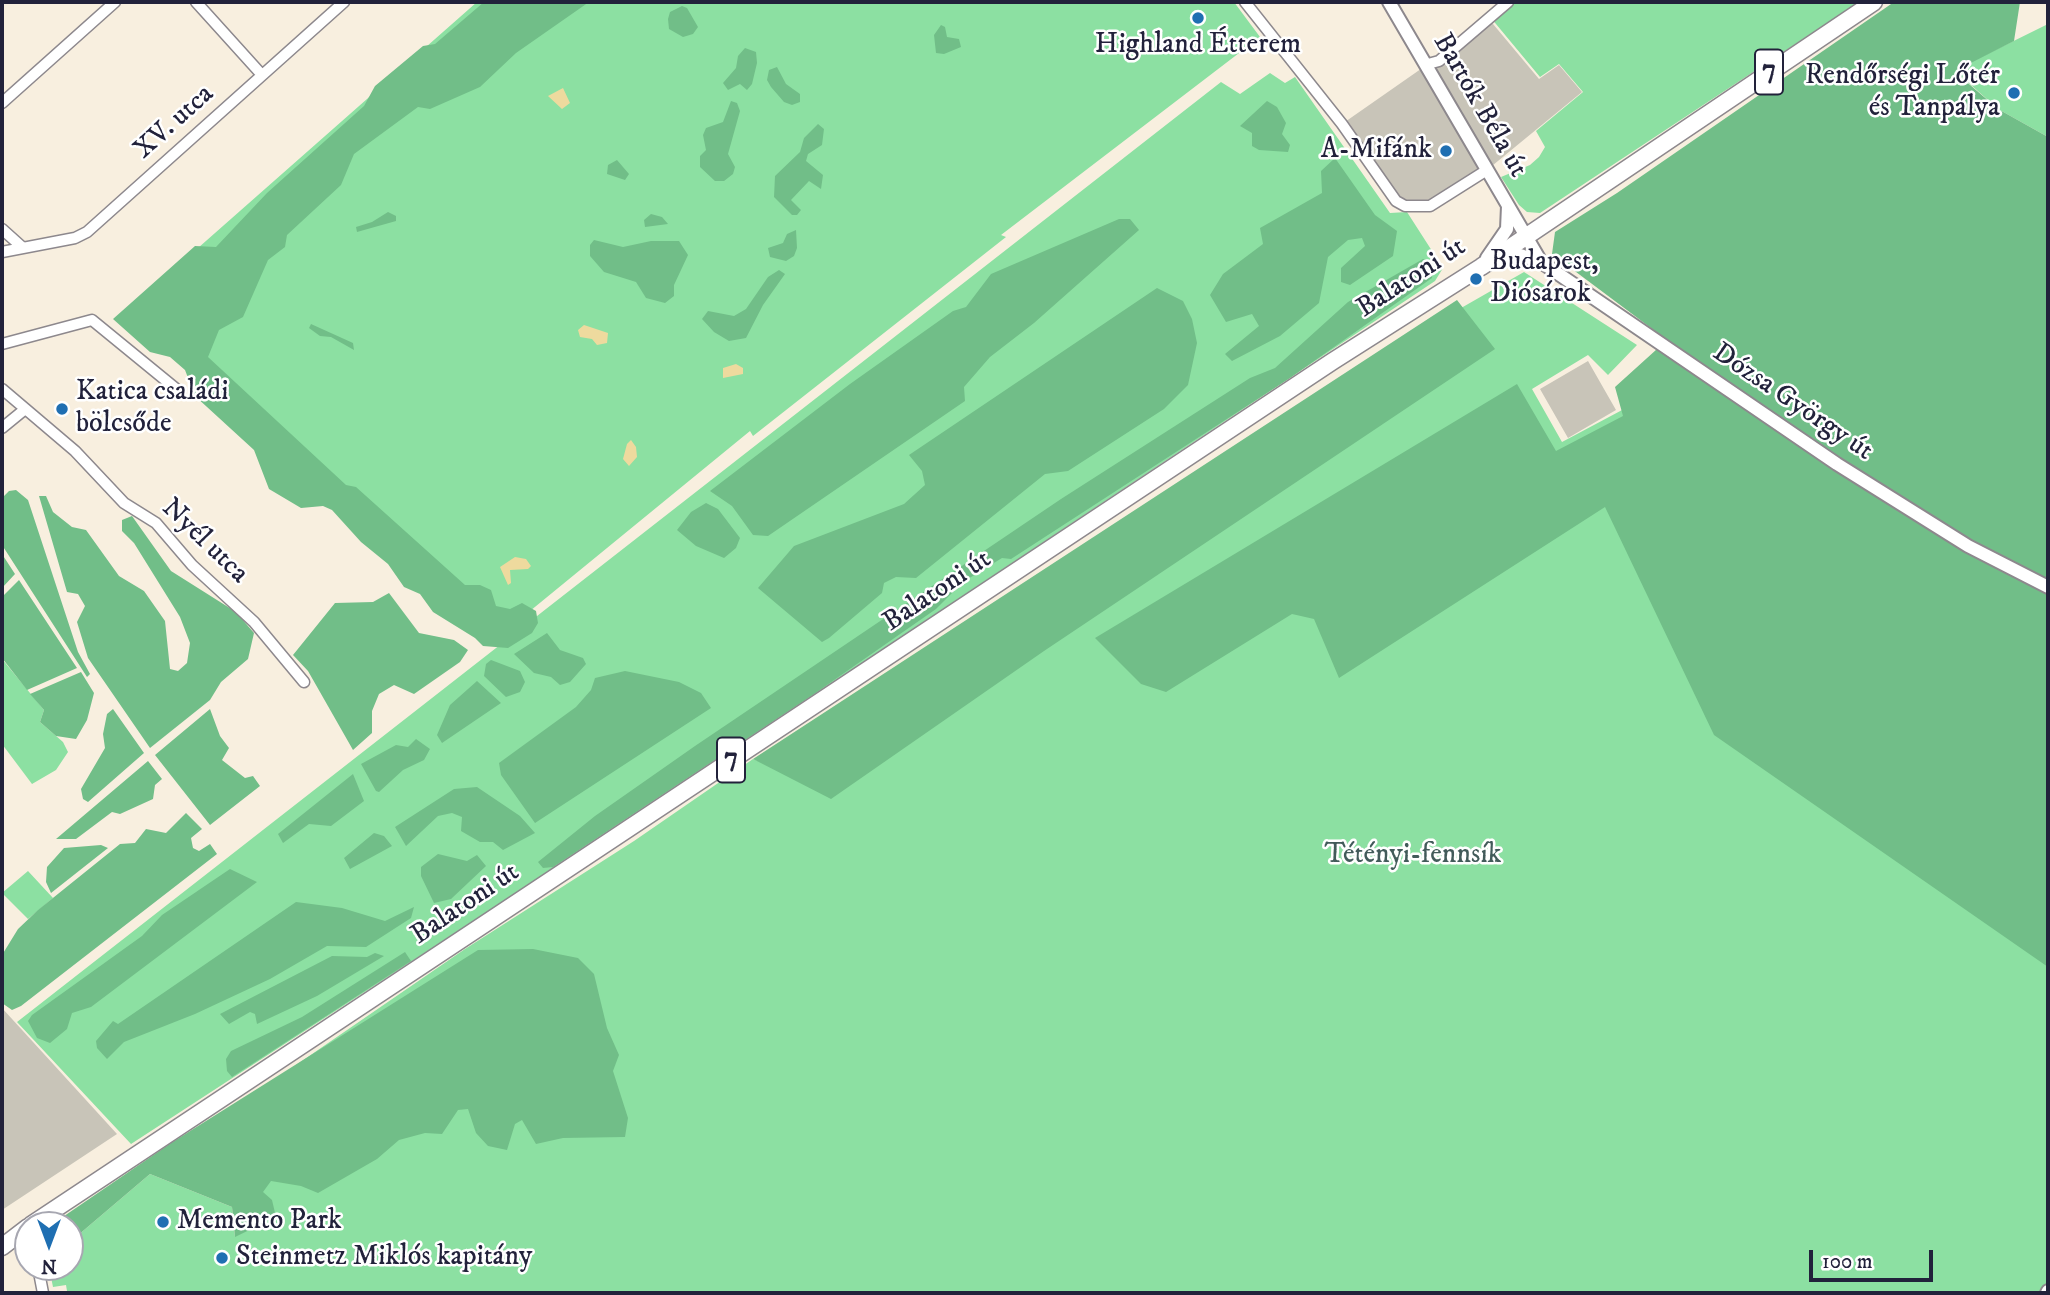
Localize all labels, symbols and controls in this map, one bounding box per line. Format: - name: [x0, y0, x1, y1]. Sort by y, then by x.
- marker: Highland Étterem: [1190, 10, 1206, 26]
- street label: Bartók Béla út: [1424, 28, 1534, 184]
- place label: Highland Étterem: [1095, 29, 1301, 63]
- road number: 7: [1755, 50, 1783, 94]
- place label: Rendőrségi Lőtér és Tanpálya: [1805, 60, 2000, 126]
- street label: XV. utca: [128, 78, 222, 168]
- marker: Rendőrségi Lőtér és Tanpálya: [2006, 85, 2022, 101]
- place label: A-Mifánk: [1321, 134, 1432, 168]
- marker: A-Mifánk: [1438, 143, 1454, 159]
- street label: Balatoni út: [1351, 231, 1473, 327]
- place label: Budapest, Diósárok: [1490, 246, 1599, 312]
- marker: Budapest, Diósárok: [1468, 271, 1484, 287]
- street label: Dózsa György út: [1705, 337, 1879, 469]
- place label: Katica családi bölcsőde: [76, 376, 229, 442]
- marker: Katica családi bölcsőde: [54, 401, 70, 417]
- street label: Nyél utca: [153, 492, 255, 592]
- street label: Balatoni út: [878, 544, 998, 640]
- road number: 7: [717, 738, 745, 782]
- park label: Tétényi-fennsík: [1325, 839, 1501, 873]
- street label: Balatoni út: [406, 857, 526, 953]
- place label: Memento Park: [177, 1205, 342, 1239]
- north arrow: [14, 1211, 84, 1281]
- marker: Memento Park: [155, 1214, 171, 1230]
- scale bar: [1812, 1236, 1936, 1280]
- place label: Steinmetz Miklós kapitány: [236, 1241, 532, 1275]
- text: 100 m: [1822, 1249, 1873, 1275]
- marker: Steinmetz Miklós kapitány: [214, 1250, 230, 1266]
- text: N: [41, 1254, 57, 1277]

